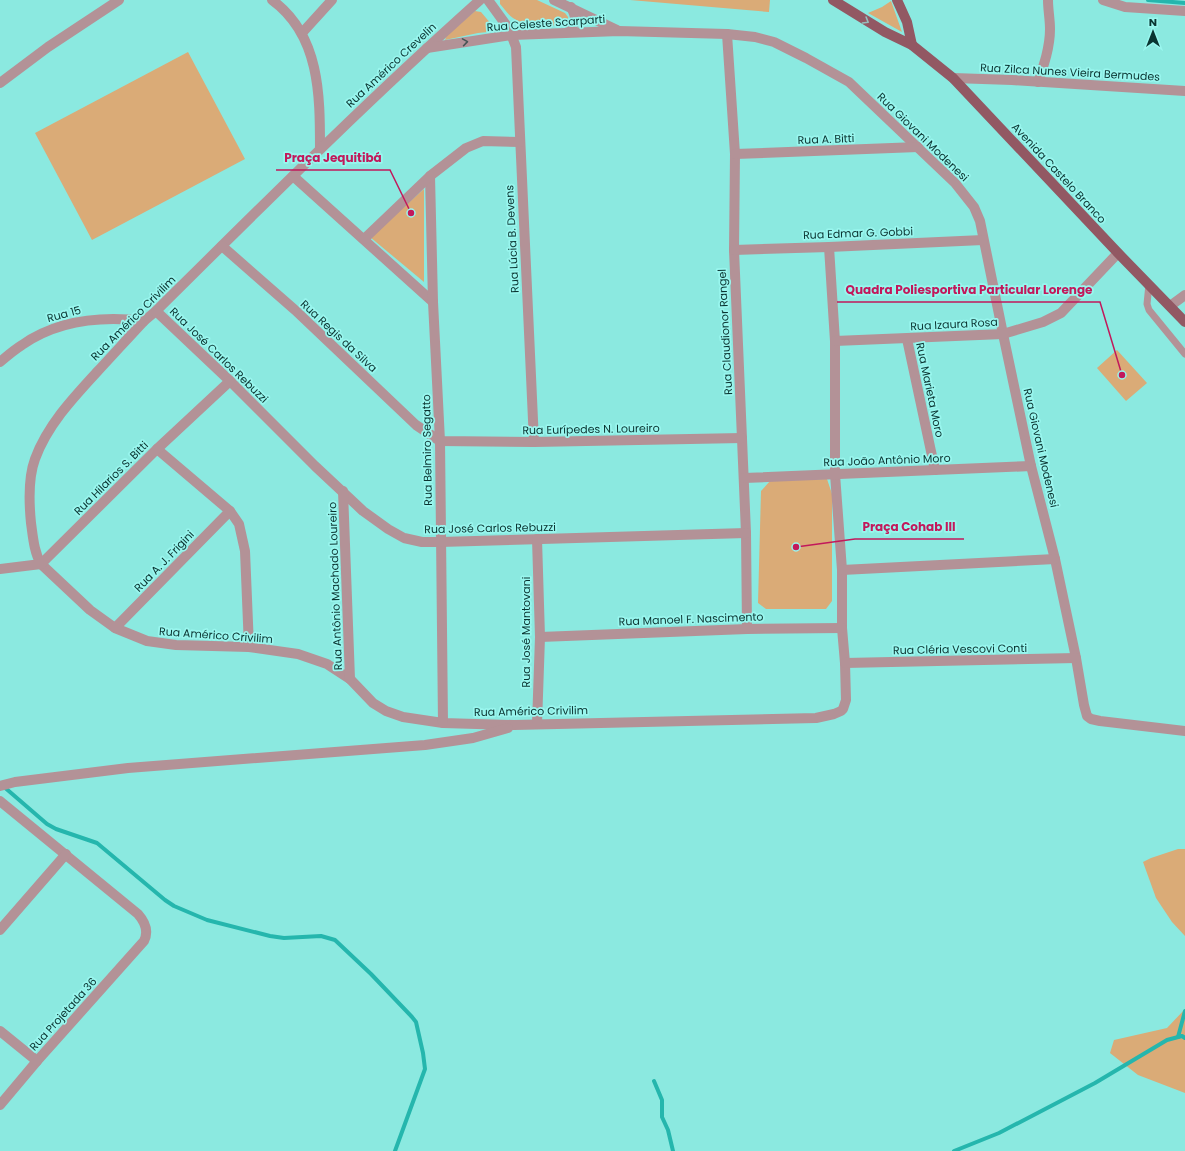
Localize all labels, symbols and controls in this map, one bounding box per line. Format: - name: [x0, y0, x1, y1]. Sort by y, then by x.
- street label: Rua Celeste Scarparti: [486, 11, 606, 35]
- north arrow: [1133, 12, 1173, 52]
- text: N: [1149, 14, 1157, 30]
- one-way arrow: [862, 16, 869, 24]
- street label: Rua Américo Crevelin: [342, 19, 440, 111]
- one-way arrow: [462, 38, 468, 47]
- street label: Rua Zilca Nunes Vieira Bermudes: [980, 59, 1161, 85]
- street label: Rua Giovani Modenesi: [874, 89, 973, 185]
- street label: Avenida Castelo Branco: [1008, 119, 1110, 227]
- street label: Rua A. Bitti: [797, 130, 855, 148]
- callout: Praça Jequitibá: [276, 146, 390, 170]
- text: Praça Jequitibá: [284, 149, 382, 166]
- street label: Rua Lúcia B. Devens: [501, 184, 523, 293]
- street label: Rua Edmar G. Gobbi: [803, 223, 914, 243]
- street label: Rua Claudionor Rangel: [714, 269, 736, 395]
- street label: Rua Américo Crivilim: [87, 272, 179, 364]
- callout: Quadra Poliesportiva Particular Lorenge: [837, 278, 1100, 302]
- text: Quadra Poliesportiva Particular Lorenge: [846, 281, 1093, 298]
- street label: Rua Regis da Silva: [297, 296, 381, 376]
- street label: Rua 15: [45, 302, 83, 326]
- street label: Rua José Carlos Rebuzzi: [166, 304, 272, 407]
- street label: Rua Izaura Rosa: [910, 314, 998, 334]
- street label: Rua Marieta Moro: [912, 341, 948, 439]
- street label: Rua Giovani Modenesi: [1020, 387, 1063, 509]
- street label: Rua Belmiro Segatto: [418, 394, 436, 506]
- street label: Rua Eurípedes N. Loureiro: [522, 420, 660, 438]
- street label: Rua Hilarios S. Bitti: [70, 437, 152, 519]
- street label: Rua João Antônio Moro: [823, 450, 951, 470]
- street label: Rua Antônio Machado Loureiro: [324, 502, 346, 670]
- callout: Praça Cohab III: [855, 515, 964, 539]
- text: Praça Cohab III: [862, 518, 956, 535]
- street label: Rua José Carlos Rebuzzi: [424, 519, 556, 537]
- street label: Rua A. J. Frigini: [130, 526, 198, 595]
- street label: Rua José Mantovani: [518, 576, 534, 687]
- street label: Rua Manoel F. Nascimento: [618, 608, 764, 630]
- street label: Rua Américo Crivilim: [159, 623, 273, 647]
- street label: Rua Cléria Vescovi Conti: [893, 640, 1027, 658]
- street label: Rua Américo Crivilim: [474, 702, 588, 720]
- street label: Rua Projetada 36: [26, 974, 100, 1054]

